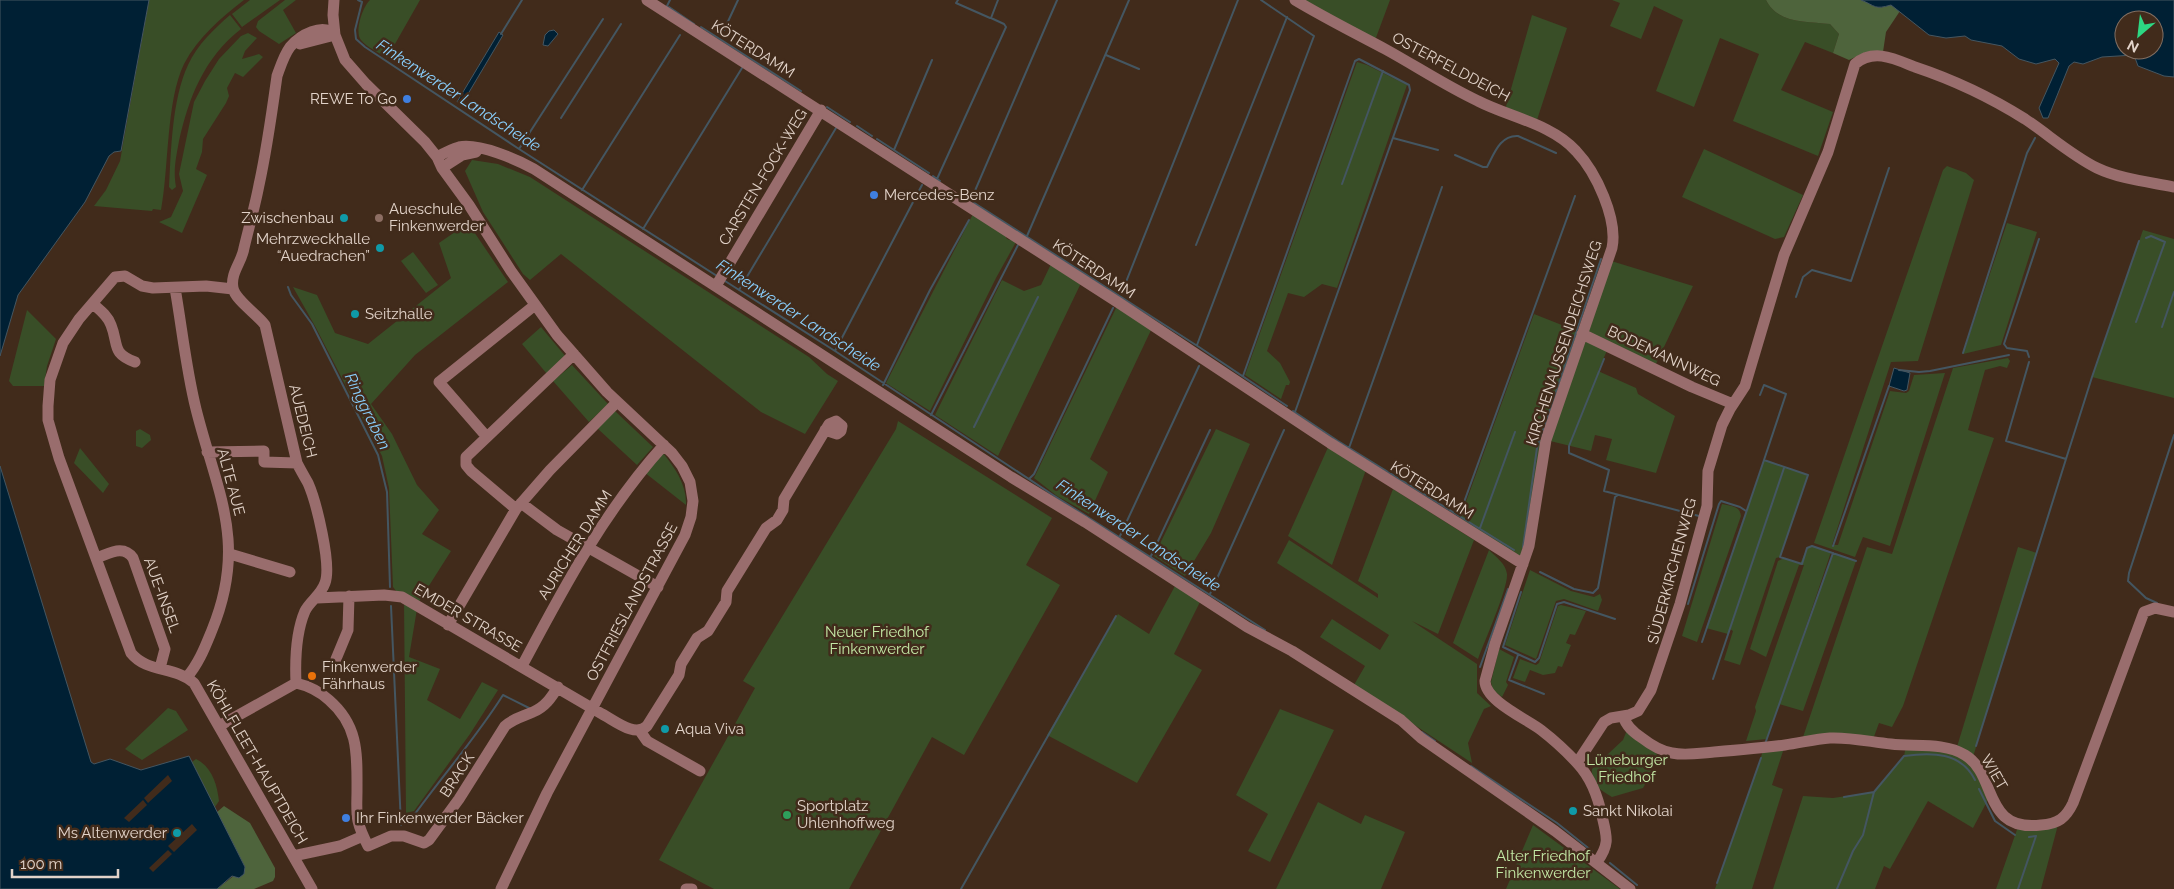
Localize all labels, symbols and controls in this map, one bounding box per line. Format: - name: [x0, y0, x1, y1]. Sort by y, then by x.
- north arrow: [2114, 10, 2164, 60]
- street label: KÖTERDAMM: [708, 15, 799, 82]
- street label: OSTERFELDDEICH: [1389, 28, 1513, 106]
- water label: Finkenwerder Landscheide: [373, 35, 545, 156]
- text: N: [2124, 37, 2141, 56]
- place label: REWE To Go: [310, 90, 397, 108]
- marker: REWE To Go: [401, 93, 413, 105]
- street label: CARSTEN-FOCK-WEG: [715, 105, 811, 249]
- place label: Mercedes-Benz: [884, 186, 994, 204]
- marker: Mercedes-Benz: [868, 189, 880, 201]
- place label: Aueschule Finkenwerder: [389, 200, 485, 235]
- place label: Zwischenbau: [241, 209, 334, 227]
- marker: Zwischenbau: [338, 212, 350, 224]
- marker: Aueschule Finkenwerder: [373, 212, 385, 224]
- place label: Mehrzweckhalle “Auedrachen”: [256, 230, 370, 265]
- street label: KÖTERDAMM: [1049, 235, 1139, 302]
- street label: KIRCHENAUSSENDEICHSWEG: [1522, 238, 1606, 448]
- marker: Mehrzweckhalle “Auedrachen”: [374, 242, 386, 254]
- water label: Finkenwerder Landscheide: [713, 255, 885, 376]
- place label: Seitzhalle: [365, 305, 433, 323]
- marker: Seitzhalle: [349, 308, 361, 320]
- street label: BODEMANNWEG: [1604, 322, 1724, 390]
- water label: Ringgraben: [341, 370, 394, 453]
- street label: AUEDEICH: [285, 382, 321, 460]
- street label: ALTE AUE: [213, 446, 249, 518]
- street label: KÖTERDAMM: [1387, 456, 1478, 523]
- water label: Finkenwerder Landscheide: [1053, 475, 1225, 596]
- street label: AURICHER DAMM: [534, 487, 616, 603]
- street label: SÜDERKIRCHENWEG: [1643, 496, 1700, 646]
- street label: OSTFRIESLANDSTRASSE: [583, 520, 681, 684]
- street label: AUE-INSEL: [140, 555, 184, 635]
- street label: EMDER STRASSE: [411, 580, 525, 656]
- park label: Neuer Friedhof Finkenwerder: [825, 623, 930, 658]
- place label: Finkenwerder Fährhaus: [322, 658, 418, 693]
- marker: Finkenwerder Fährhaus: [306, 670, 318, 682]
- street label: KÖHLFLEET-HAUPTDEICH: [203, 676, 312, 847]
- place label: Aqua Viva: [675, 720, 744, 738]
- marker: Aqua Viva: [659, 723, 671, 735]
- street label: BRACK: [436, 749, 478, 801]
- park label: Lüneburger Friedhof: [1586, 751, 1669, 786]
- street label: WIET: [1977, 751, 2011, 793]
- place label: Sportplatz Uhlenhoffweg: [797, 797, 895, 832]
- place label: Sankt Nikolai: [1583, 802, 1673, 820]
- marker: Sankt Nikolai: [1567, 805, 1579, 817]
- place label: Ihr Finkenwerder Bäcker: [356, 809, 524, 827]
- marker: Sportplatz Uhlenhoffweg: [781, 809, 793, 821]
- marker: Ihr Finkenwerder Bäcker: [340, 812, 352, 824]
- place label: Ms Altenwerder: [58, 824, 168, 842]
- marker: Ms Altenwerder: [171, 827, 183, 839]
- scale bar: [12, 846, 119, 878]
- park label: Alter Friedhof Finkenwerder: [1496, 847, 1591, 882]
- text: 100 m: [20, 855, 62, 873]

